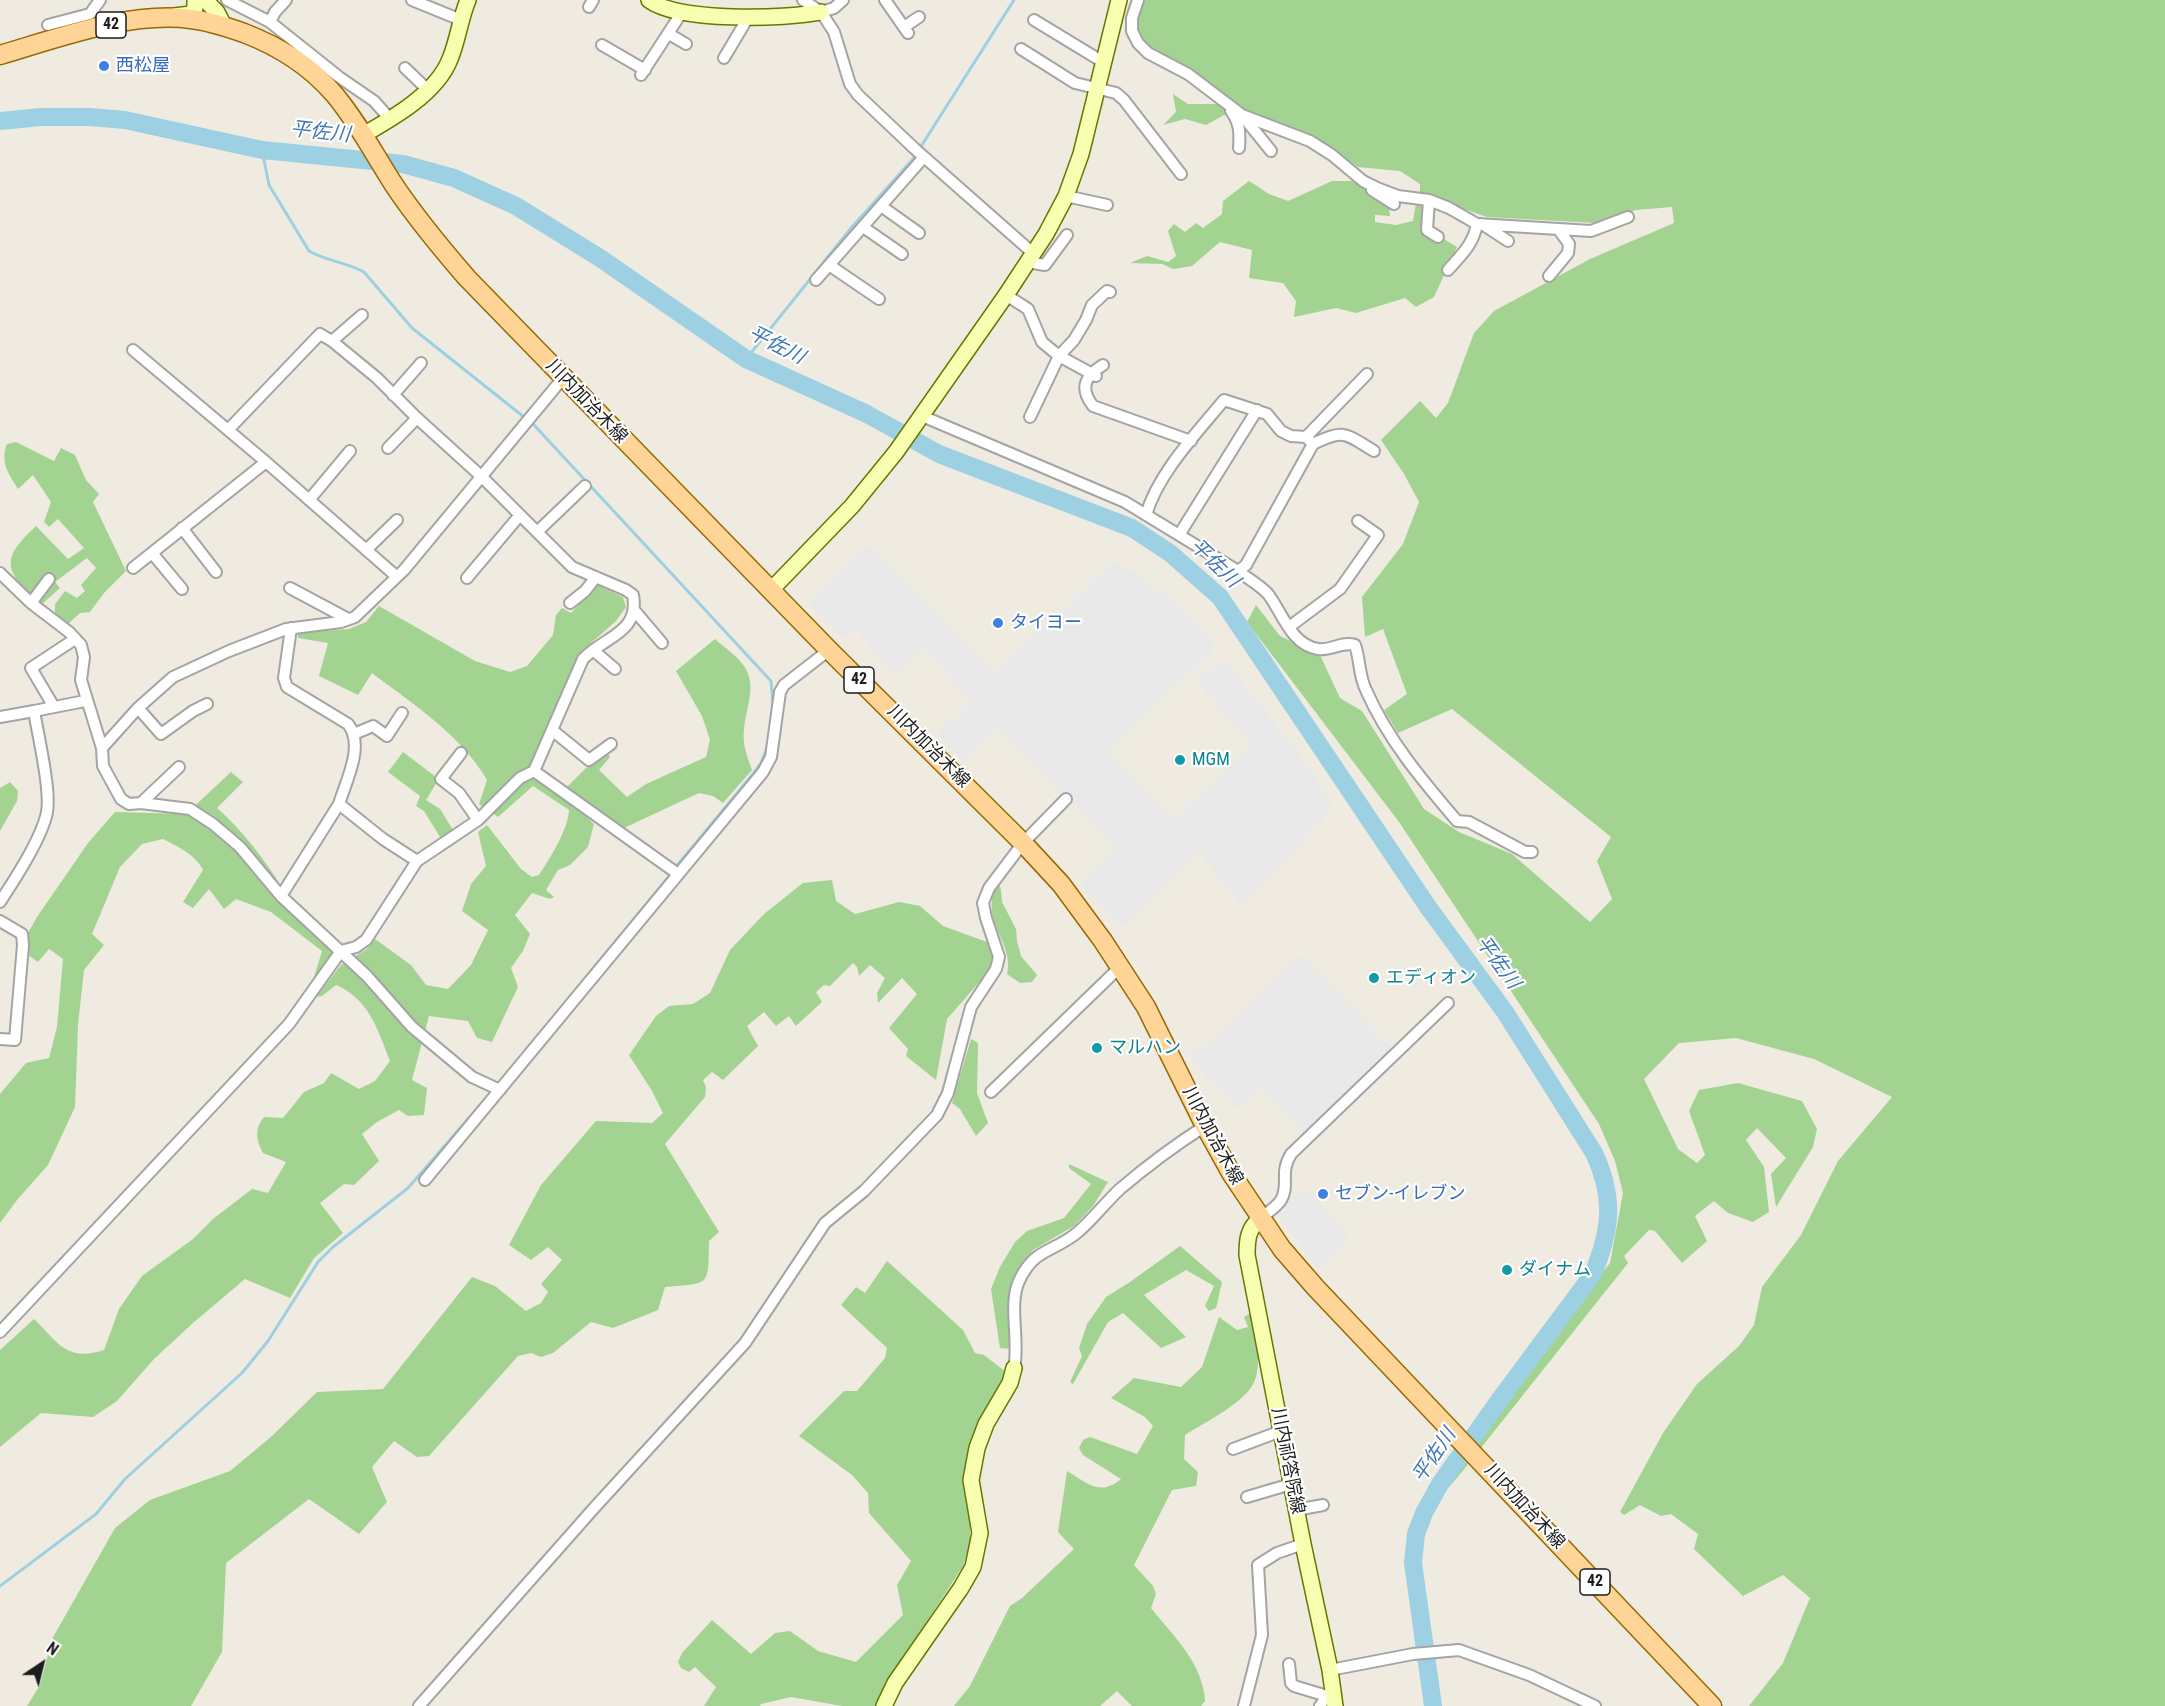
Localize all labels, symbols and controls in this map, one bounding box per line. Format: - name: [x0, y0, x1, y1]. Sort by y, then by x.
- road number: 42: [96, 12, 126, 38]
- place label: 西松屋: [116, 55, 170, 77]
- marker: 西松屋: [97, 59, 111, 73]
- water label: 平佐川: [289, 118, 351, 148]
- water label: 平佐川: [744, 322, 808, 370]
- street label: 川内加治木線: [541, 356, 631, 448]
- water label: 平佐川: [1184, 535, 1244, 593]
- place label: タイヨー: [1010, 612, 1082, 634]
- marker: タイヨー: [991, 616, 1005, 630]
- road number: 42: [844, 667, 874, 693]
- street label: 川内加治木線: [882, 701, 974, 793]
- place label: MGM: [1192, 749, 1230, 771]
- marker: MGM: [1173, 753, 1187, 767]
- water label: 平佐川: [1470, 932, 1524, 994]
- place label: エディオン: [1386, 967, 1476, 989]
- marker: エディオン: [1367, 971, 1381, 985]
- place label: マルハン: [1109, 1037, 1181, 1059]
- marker: マルハン: [1090, 1041, 1104, 1055]
- street label: 川内加治木線: [1177, 1083, 1247, 1189]
- place label: セブン-イレブン: [1335, 1183, 1465, 1205]
- marker: セブン-イレブン: [1316, 1187, 1330, 1201]
- place label: ダイナム: [1519, 1259, 1591, 1281]
- marker: ダイナム: [1500, 1263, 1514, 1277]
- street label: 川内祁答院線: [1266, 1406, 1308, 1516]
- water label: 平佐川: [1408, 1424, 1462, 1488]
- street label: 川内加治木線: [1479, 1460, 1569, 1554]
- road number: 42: [1580, 1569, 1610, 1595]
- north arrow: [12, 1634, 72, 1694]
- text: N: [43, 1638, 62, 1659]

